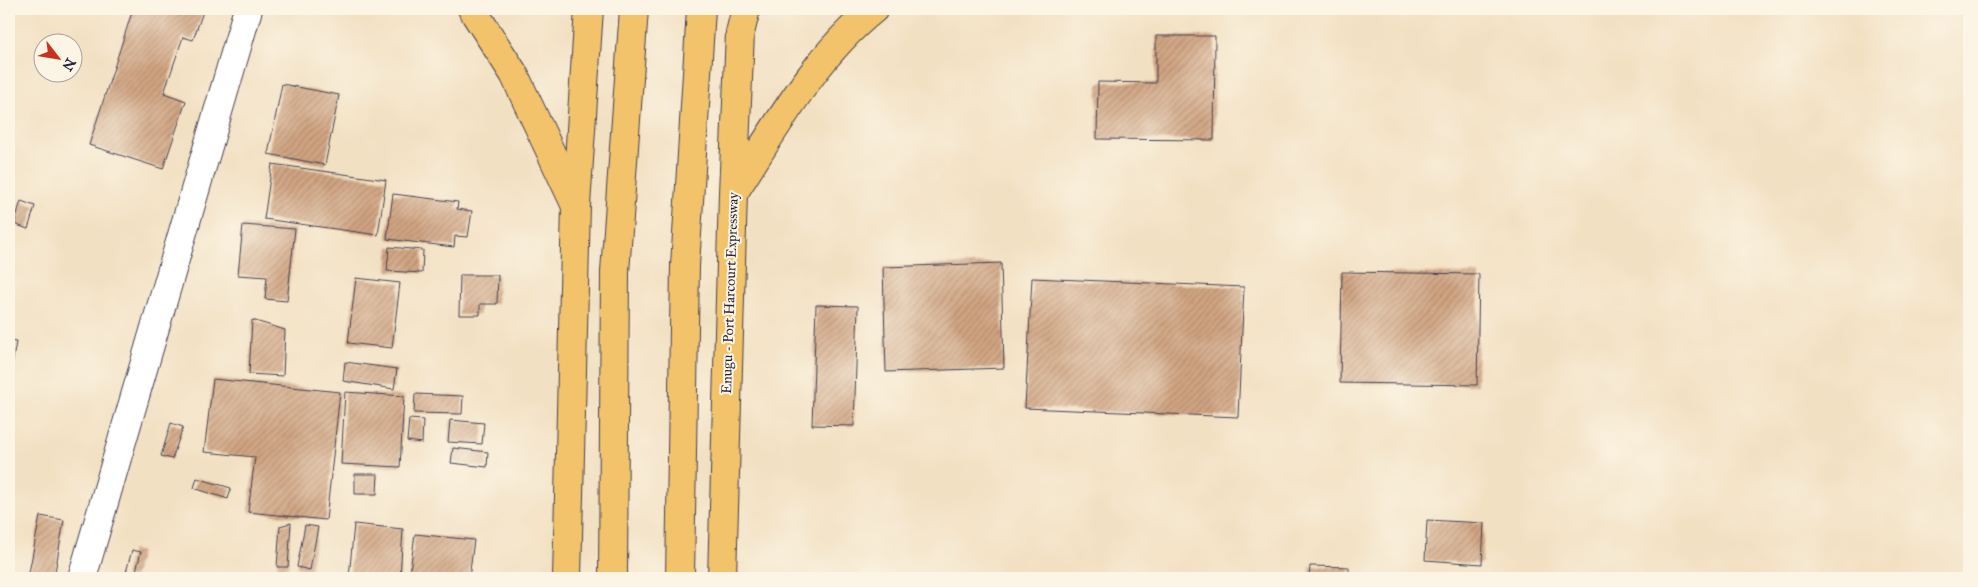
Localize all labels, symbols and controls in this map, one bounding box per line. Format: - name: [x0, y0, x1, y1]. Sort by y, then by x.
- north arrow: [32, 32, 82, 82]
- text: N: [58, 55, 79, 74]
- street label: Enugu - Port Harcourt Expressway: [718, 191, 742, 394]

